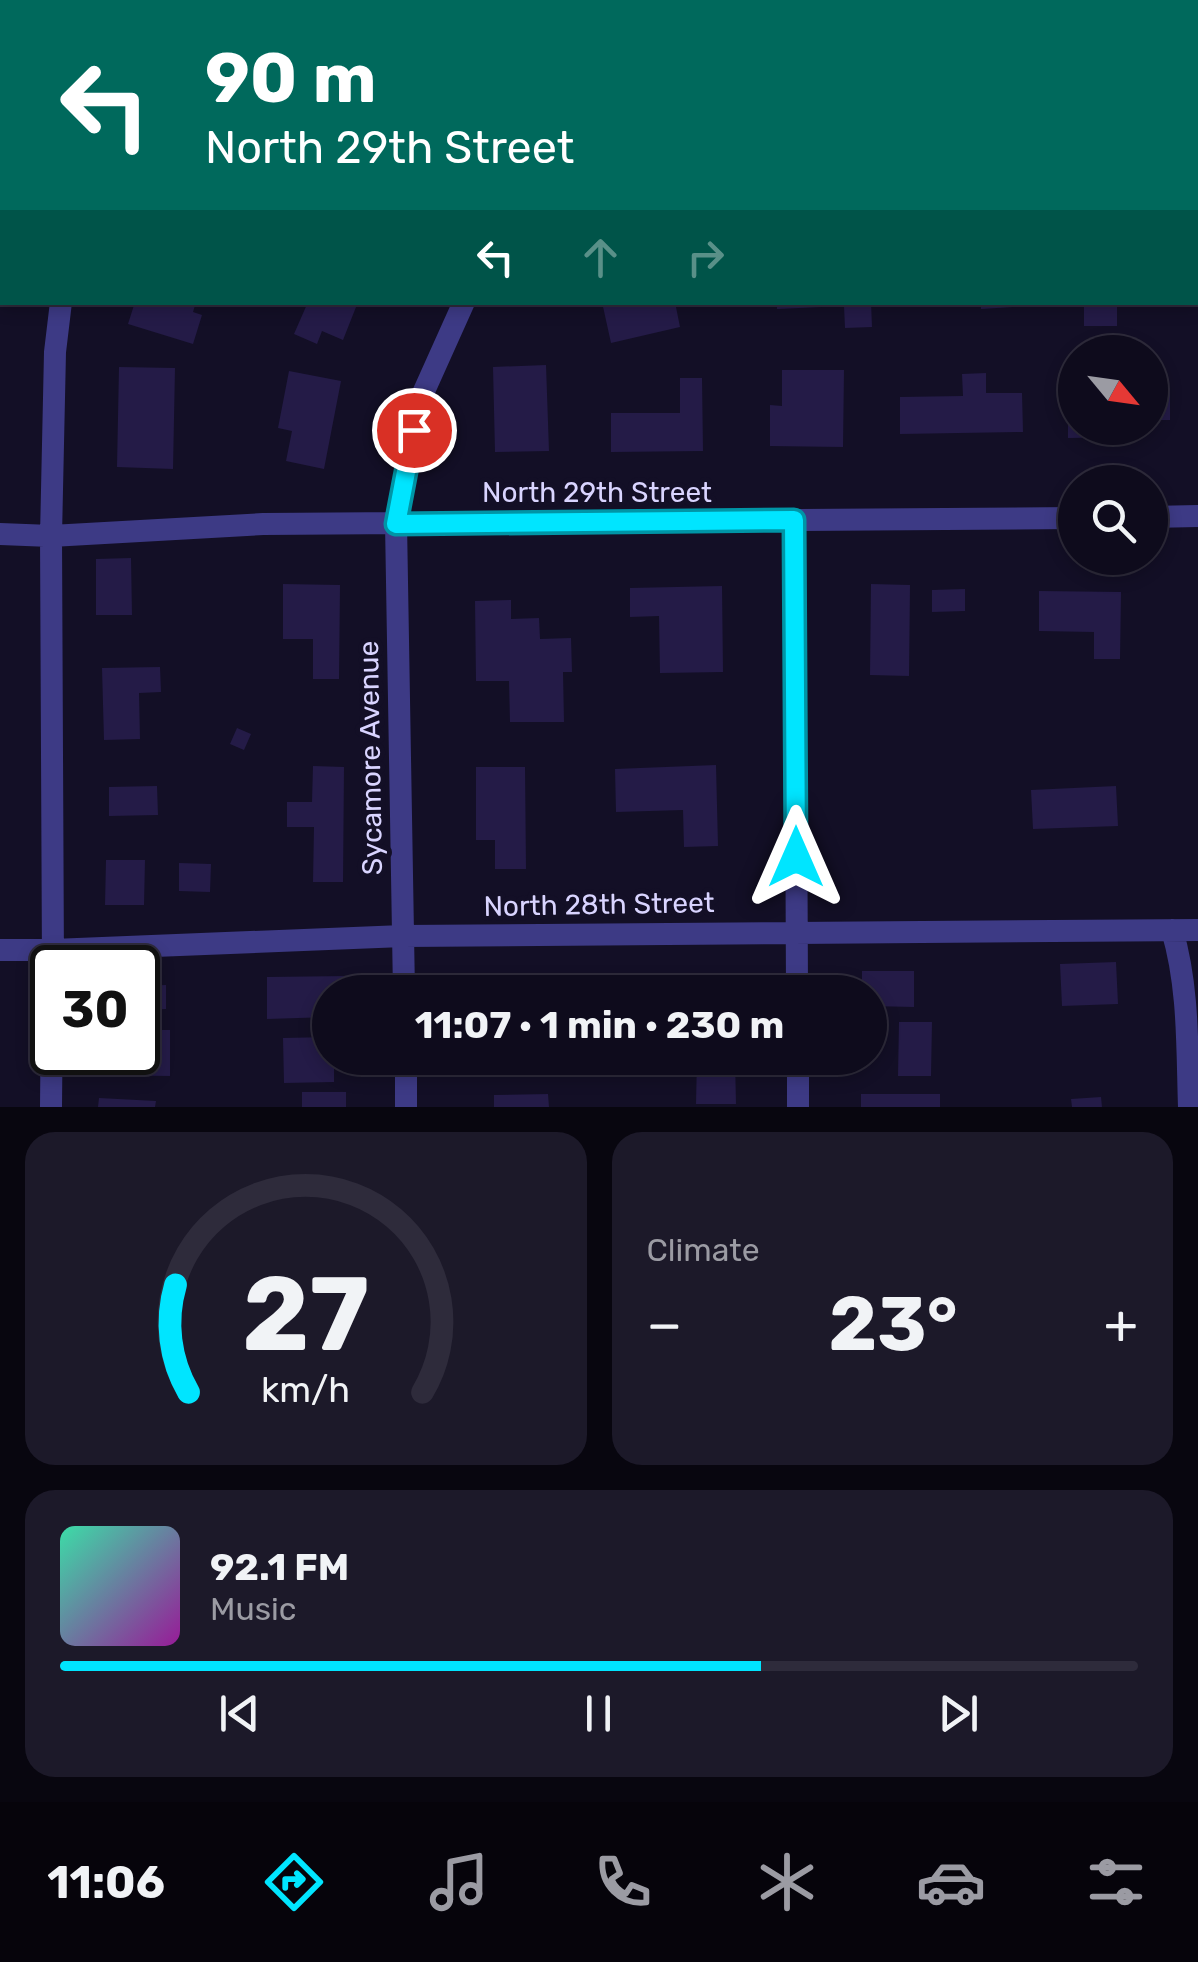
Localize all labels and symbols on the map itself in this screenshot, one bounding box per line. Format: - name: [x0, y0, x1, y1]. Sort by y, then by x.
- north arrow: [1058, 335, 1168, 445]
- pin: [372, 388, 457, 473]
- street label: North 29th Street: [482, 476, 712, 509]
- street label: Sycamore Avenue: [352, 640, 389, 875]
- position arrow: [744, 805, 848, 909]
- street label: North 28th Street: [483, 886, 715, 923]
- speed limit sign: 30: [30, 945, 160, 1075]

